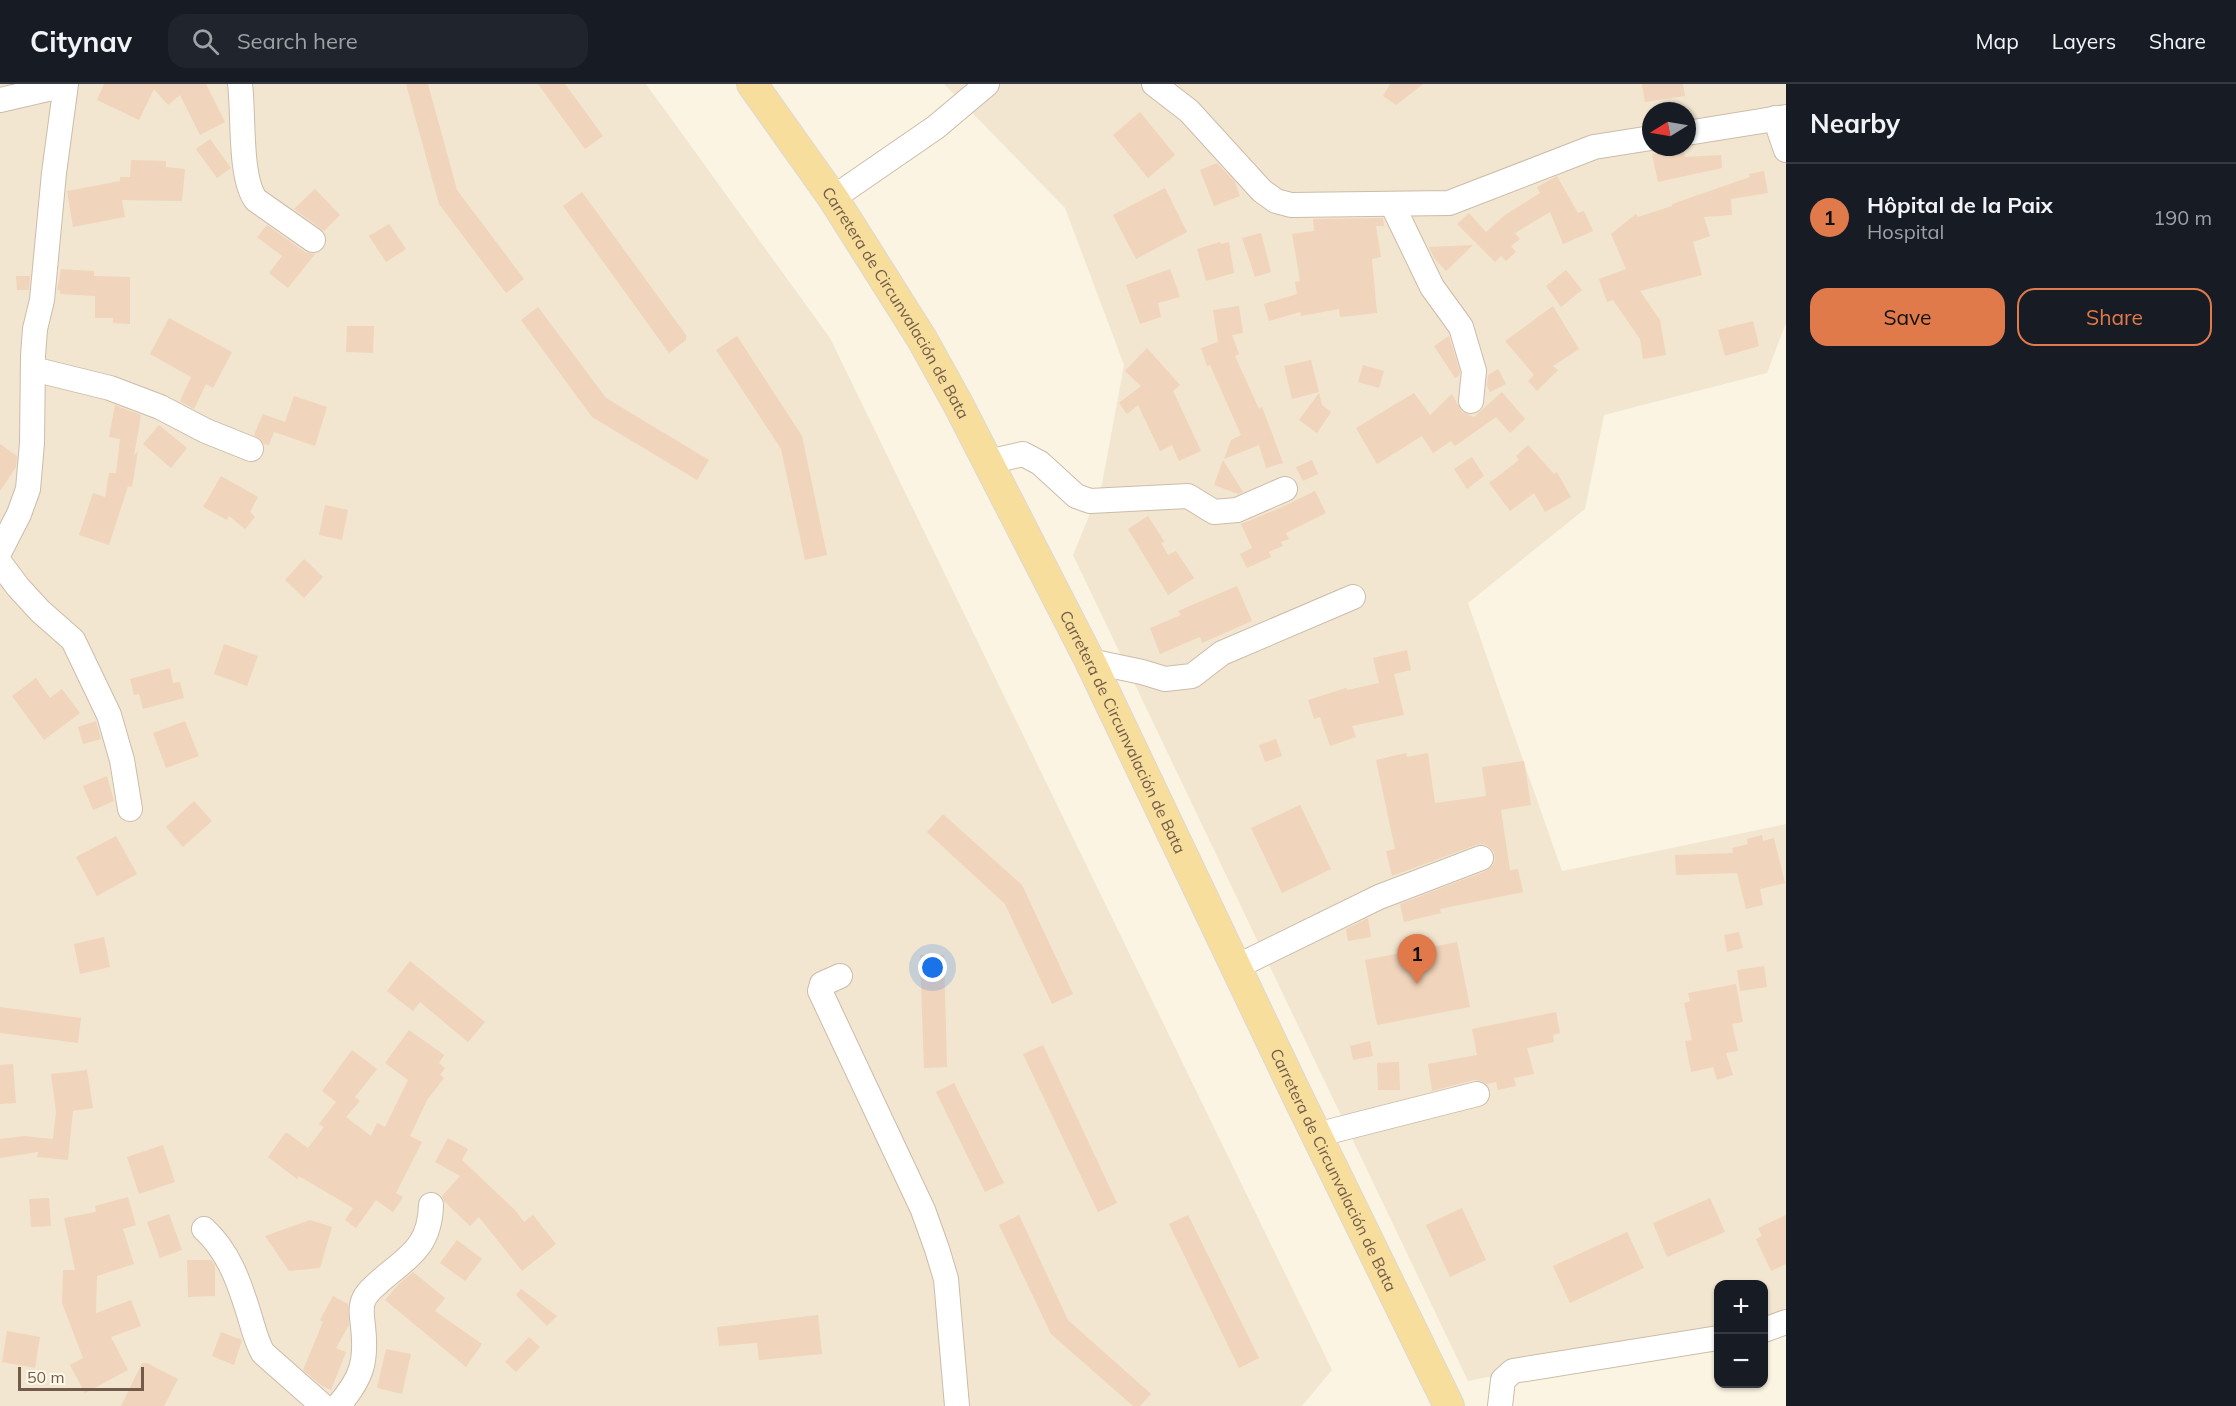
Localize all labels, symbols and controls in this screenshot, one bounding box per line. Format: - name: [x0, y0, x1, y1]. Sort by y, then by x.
- search box: [168, 14, 588, 68]
- text: Citynav: [30, 24, 132, 59]
- icon: search: [189, 25, 222, 58]
- text: Search here: [237, 27, 358, 55]
- text: Map: [1976, 28, 2019, 54]
- text: Layers: [2052, 28, 2116, 54]
- text: Share: [2149, 28, 2206, 54]
- north arrow: [1642, 102, 1696, 156]
- text: Nearby: [1810, 107, 1900, 140]
- street label: Carretera de Circunvalación de Bata: [818, 183, 974, 422]
- text: Hôpital de la Paix: [1867, 191, 2053, 219]
- text: 1: [1824, 205, 1836, 230]
- text: 190 m: [2153, 205, 2212, 230]
- text: Hospital: [1867, 219, 1944, 244]
- button: Save: [1810, 288, 2005, 346]
- button: Share: [2017, 288, 2212, 346]
- street label: Carretera de Circunvalación de Bata: [1056, 607, 1190, 857]
- pin: 1: [1398, 934, 1436, 984]
- your location: [918, 953, 947, 982]
- street label: Carretera de Circunvalación de Bata: [1266, 1045, 1401, 1295]
- map controls: [1714, 1280, 1768, 1388]
- button: +: [1714, 1280, 1768, 1334]
- button: −: [1714, 1334, 1768, 1388]
- scale bar: [18, 1364, 144, 1392]
- text: 50 m: [27, 1367, 64, 1387]

